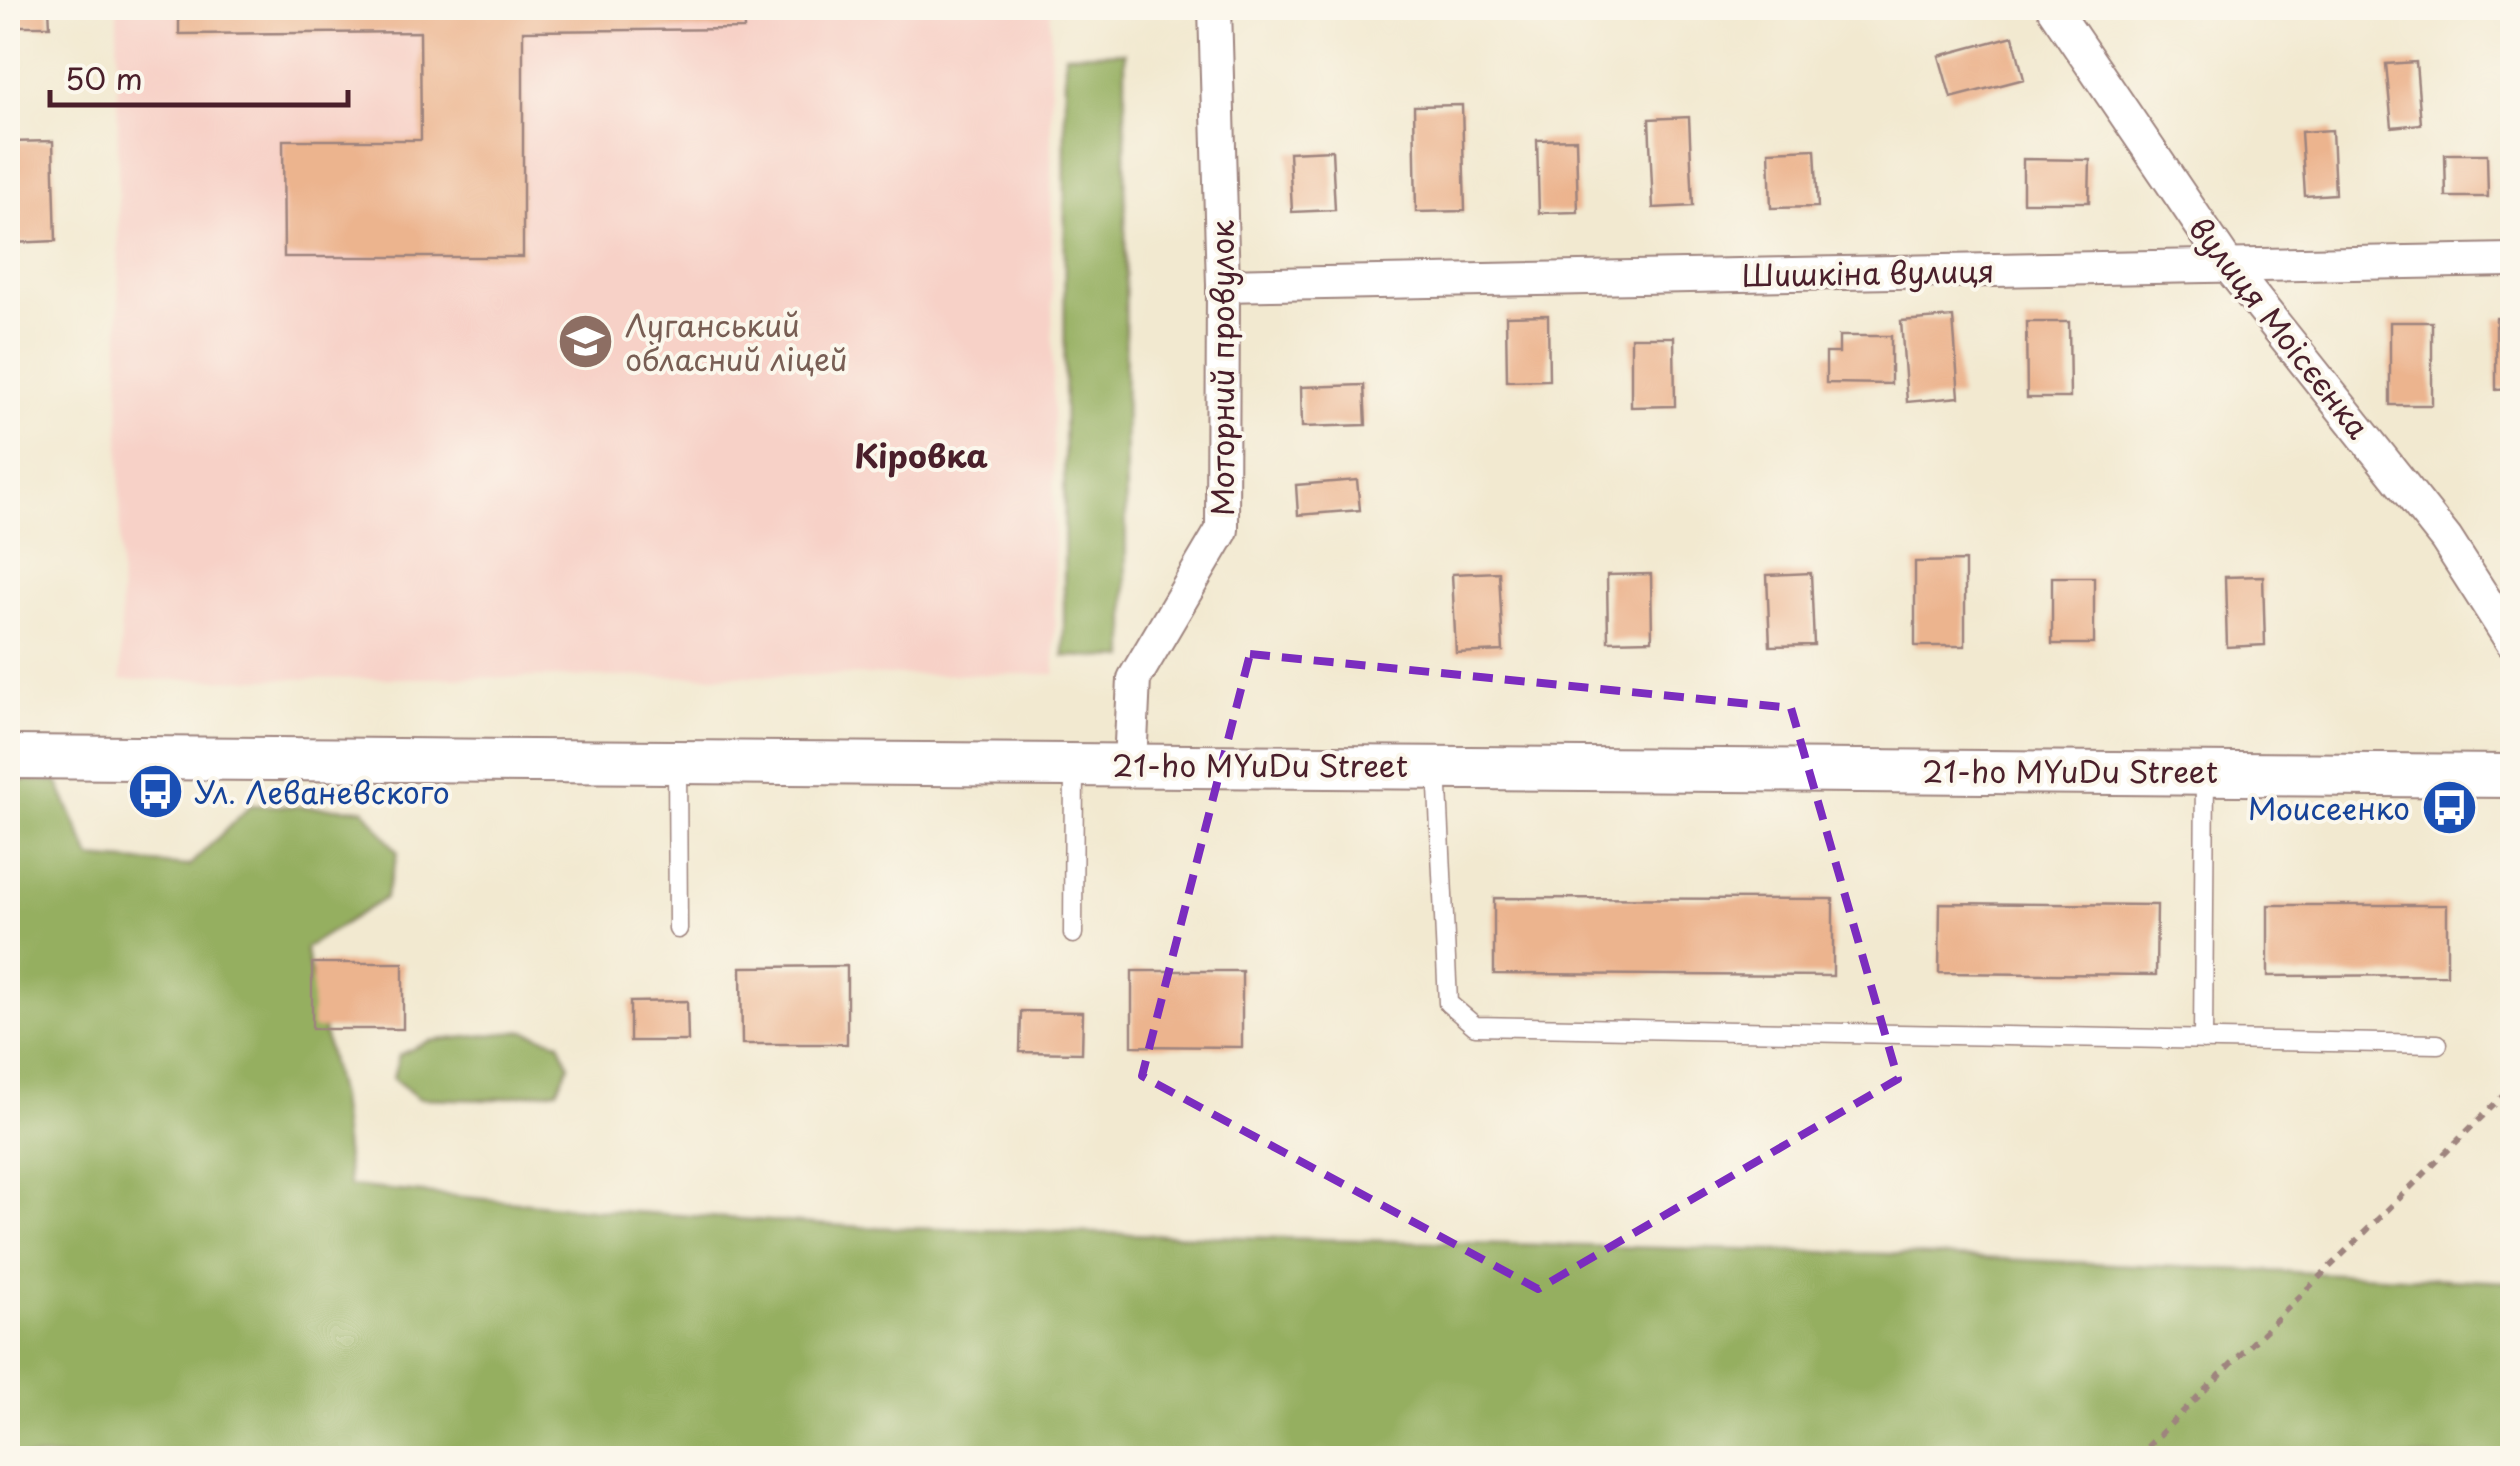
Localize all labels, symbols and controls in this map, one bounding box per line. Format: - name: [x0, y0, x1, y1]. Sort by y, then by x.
- scale bar: [50, 45, 348, 107]
- text: 50 m: [65, 55, 143, 100]
- street label: вулиця Моісєєнка: [2179, 207, 2381, 448]
- street label: Моторний провулок: [1199, 220, 1244, 516]
- street label: Шишкіна вулиця: [1741, 247, 1995, 297]
- place label: Луганський обласний ліцей: [625, 302, 848, 381]
- school or university icon: Луганський обласний ліцей: [556, 311, 616, 371]
- district label: Кіровка: [854, 431, 988, 479]
- street label: 21-ho MYuDu Street: [1112, 742, 1408, 787]
- street label: 21-ho MYuDu Street: [1922, 748, 2218, 793]
- bus stop icon: Ул. Леваневского: [125, 761, 185, 821]
- place label: Ул. Леваневского: [194, 769, 450, 814]
- bus stop icon: Моисеенко: [2419, 777, 2479, 837]
- place label: Моисеенко: [2248, 785, 2410, 830]

